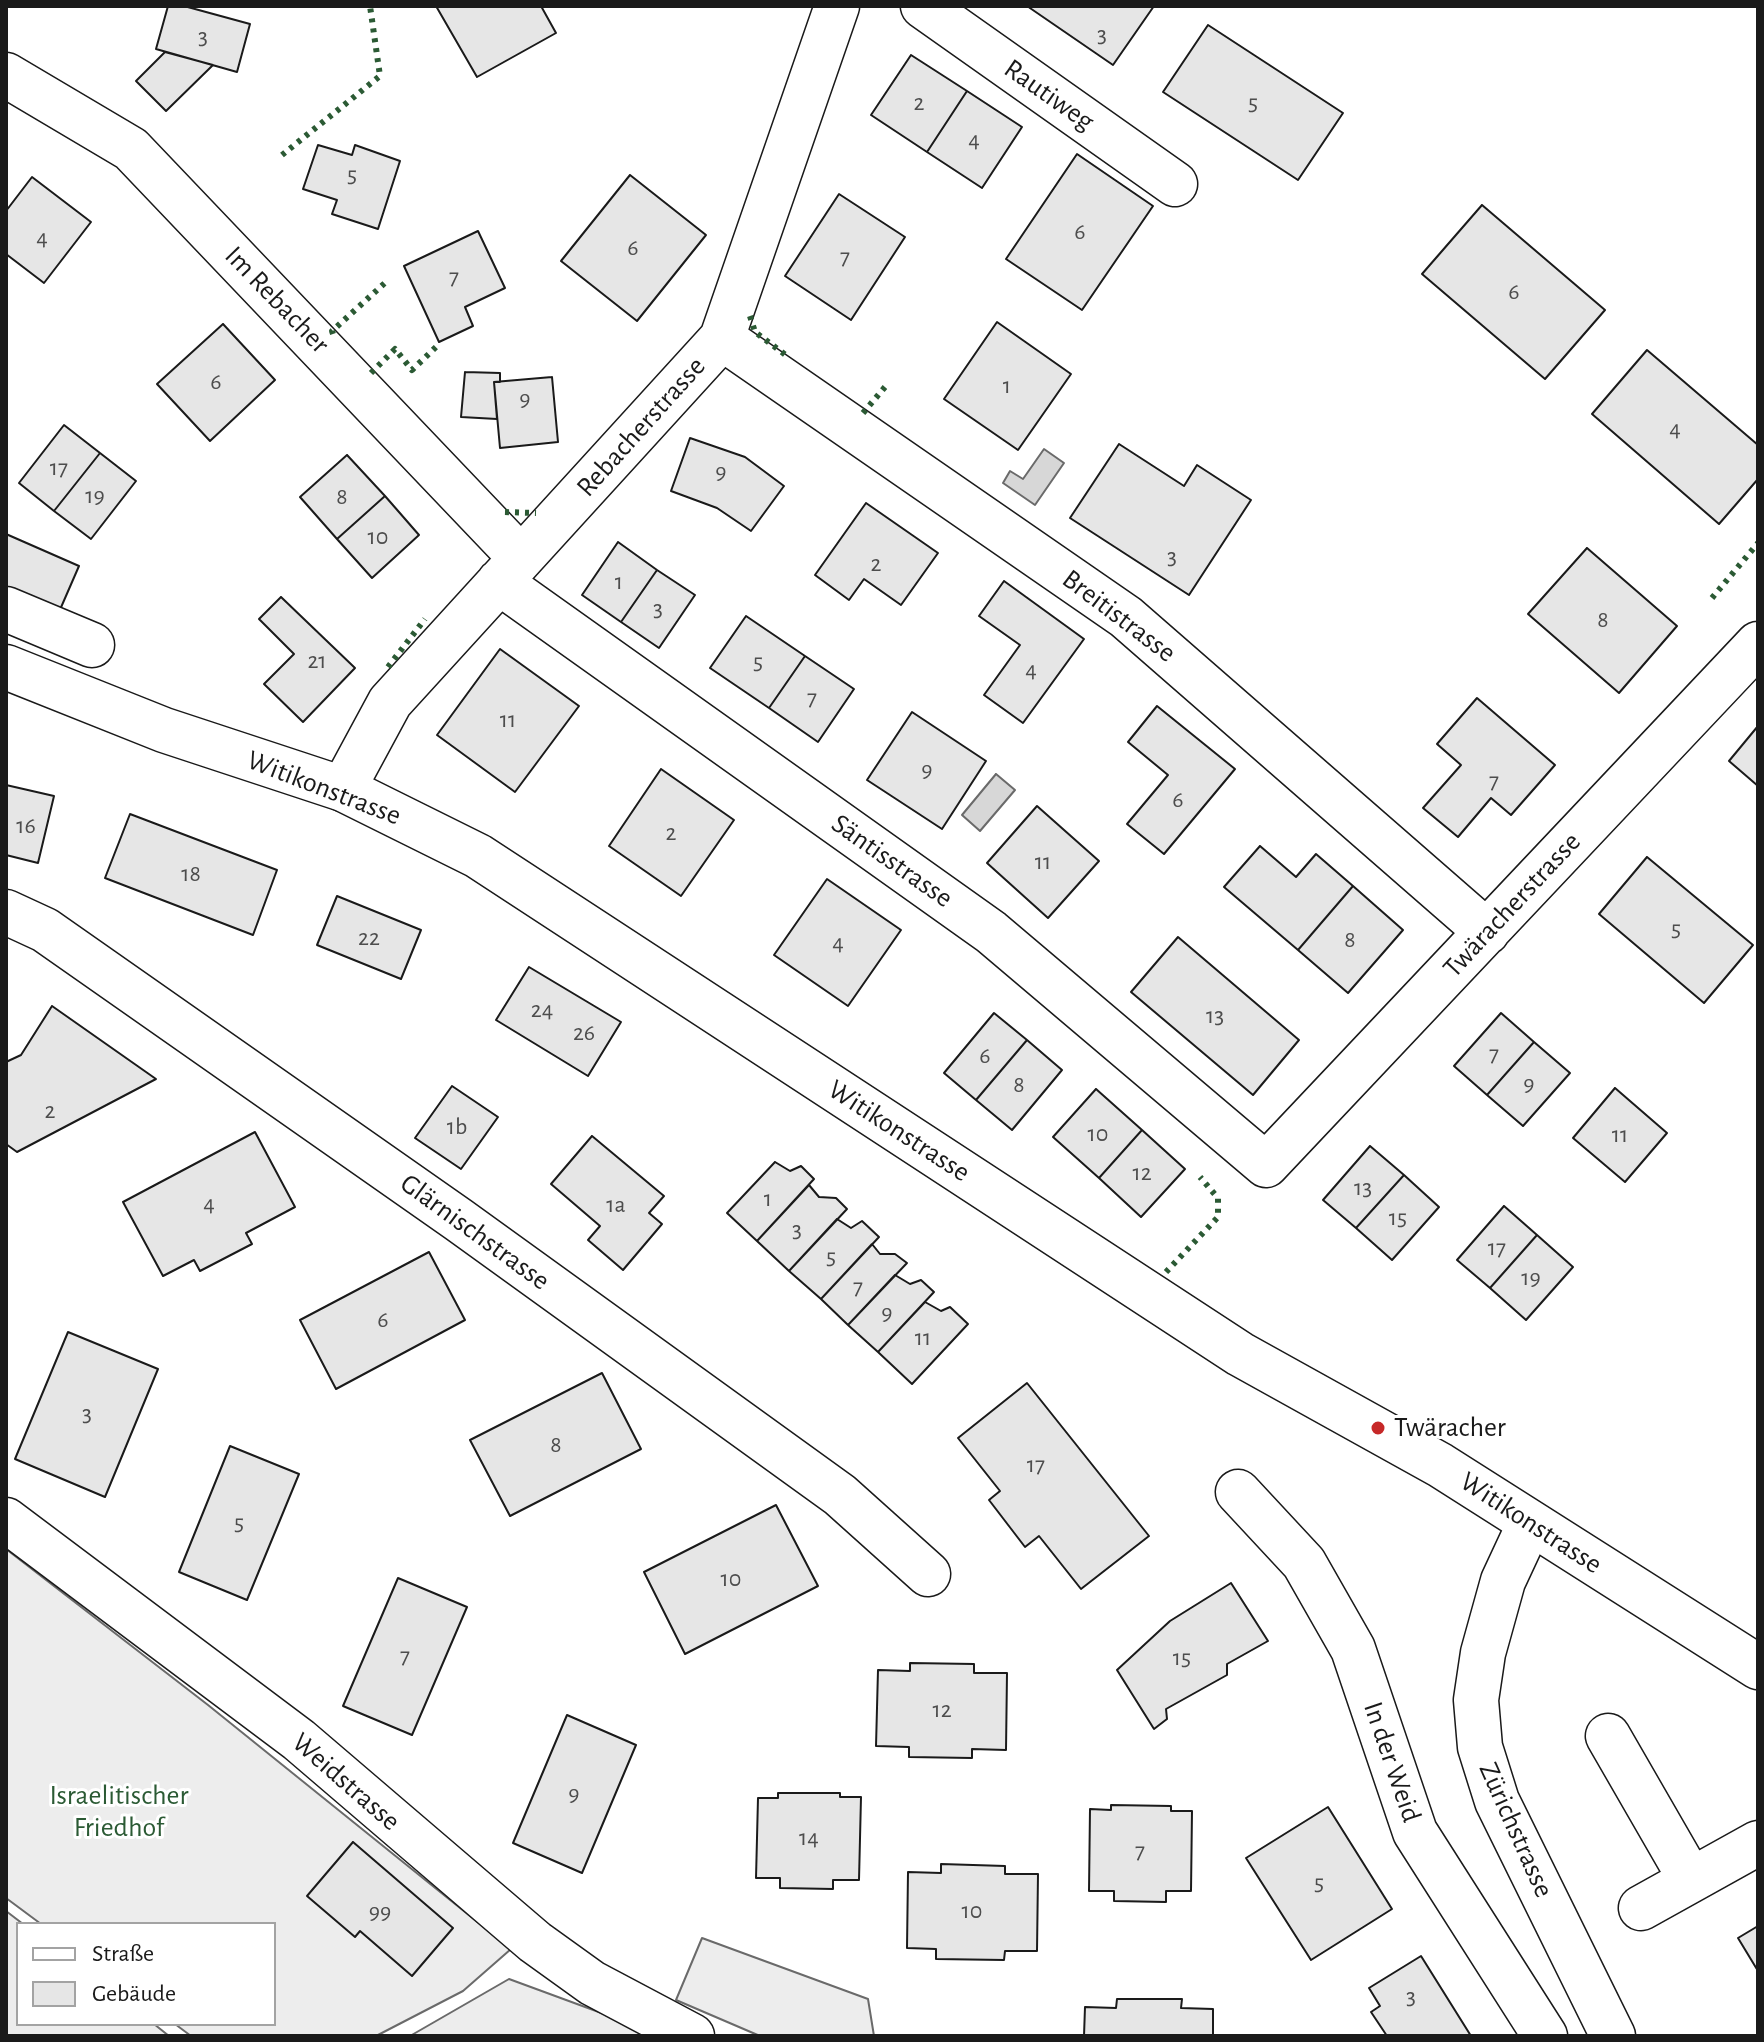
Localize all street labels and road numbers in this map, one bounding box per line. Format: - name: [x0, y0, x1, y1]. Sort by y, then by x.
- street label: Rautiweg: [997, 52, 1101, 138]
- street label: Im Rebacher: [218, 239, 336, 361]
- street label: Rebacherstrasse: [569, 350, 713, 504]
- street label: Breitistrasse: [1055, 562, 1183, 670]
- street label: Witikonstrasse: [242, 743, 406, 833]
- street label: Säntisstrasse: [825, 807, 959, 915]
- street label: Twäracherstrasse: [1436, 825, 1588, 985]
- street label: Witikonstrasse: [822, 1073, 976, 1189]
- street label: Glärnischstrasse: [394, 1166, 556, 1298]
- street label: Witikonstrasse: [1454, 1465, 1608, 1581]
- street label: In der Weid: [1356, 1697, 1428, 1827]
- street label: Weidstrasse: [285, 1726, 407, 1838]
- street label: Zürichstrasse: [1471, 1757, 1561, 1903]

